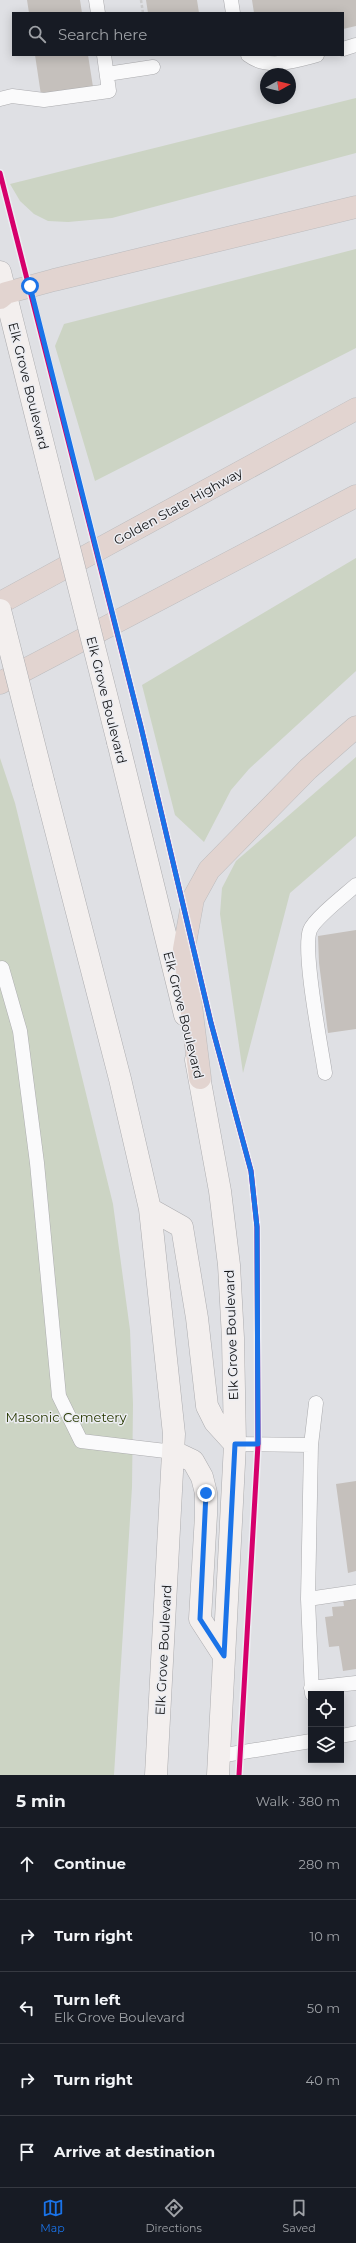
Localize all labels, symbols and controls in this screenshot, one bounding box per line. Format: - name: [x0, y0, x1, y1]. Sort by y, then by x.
- search box: [12, 12, 344, 56]
- icon: search: [26, 23, 48, 45]
- text: Search here: [58, 25, 147, 44]
- north arrow: [260, 68, 296, 104]
- route start: [21, 277, 39, 295]
- street label: Elk Grove Boulevard: [5, 321, 53, 451]
- street label: Golden State Highway: [111, 463, 246, 548]
- street label: Elk Grove Boulevard: [83, 635, 131, 765]
- street label: Elk Grove Boulevard: [160, 950, 208, 1080]
- street label: Elk Grove Boulevard: [221, 1269, 241, 1401]
- park label: Masonic Cemetery: [5, 1409, 127, 1425]
- route end: [197, 1484, 215, 1502]
- street label: Elk Grove Boulevard: [152, 1584, 174, 1716]
- map controls: [308, 1691, 344, 1763]
- button: locate: [308, 1691, 344, 1727]
- button: layers: [308, 1727, 344, 1763]
- text: 5 min: [16, 1791, 66, 1811]
- text: Walk · 380 m: [256, 1793, 340, 1809]
- icon: ahead: [16, 1853, 38, 1875]
- text: Continue: [54, 1854, 126, 1873]
- text: 280 m: [299, 1856, 340, 1872]
- icon: right: [16, 1925, 38, 1947]
- text: Turn right: [54, 1926, 133, 1945]
- text: 10 m: [310, 1928, 340, 1944]
- text: Turn left: [54, 1990, 121, 2009]
- icon: left: [16, 1997, 38, 2019]
- text: 50 m: [307, 2000, 340, 2016]
- text: Elk Grove Boulevard: [54, 2009, 185, 2025]
- icon: right: [16, 2069, 38, 2091]
- text: Turn right: [54, 2070, 133, 2089]
- text: 40 m: [306, 2072, 340, 2088]
- icon: arrive: [16, 2141, 38, 2163]
- text: Arrive at destination: [54, 2142, 215, 2161]
- tab: Map: [40, 2197, 65, 2235]
- tab: Directions: [146, 2197, 202, 2235]
- tab: Saved: [283, 2197, 316, 2235]

